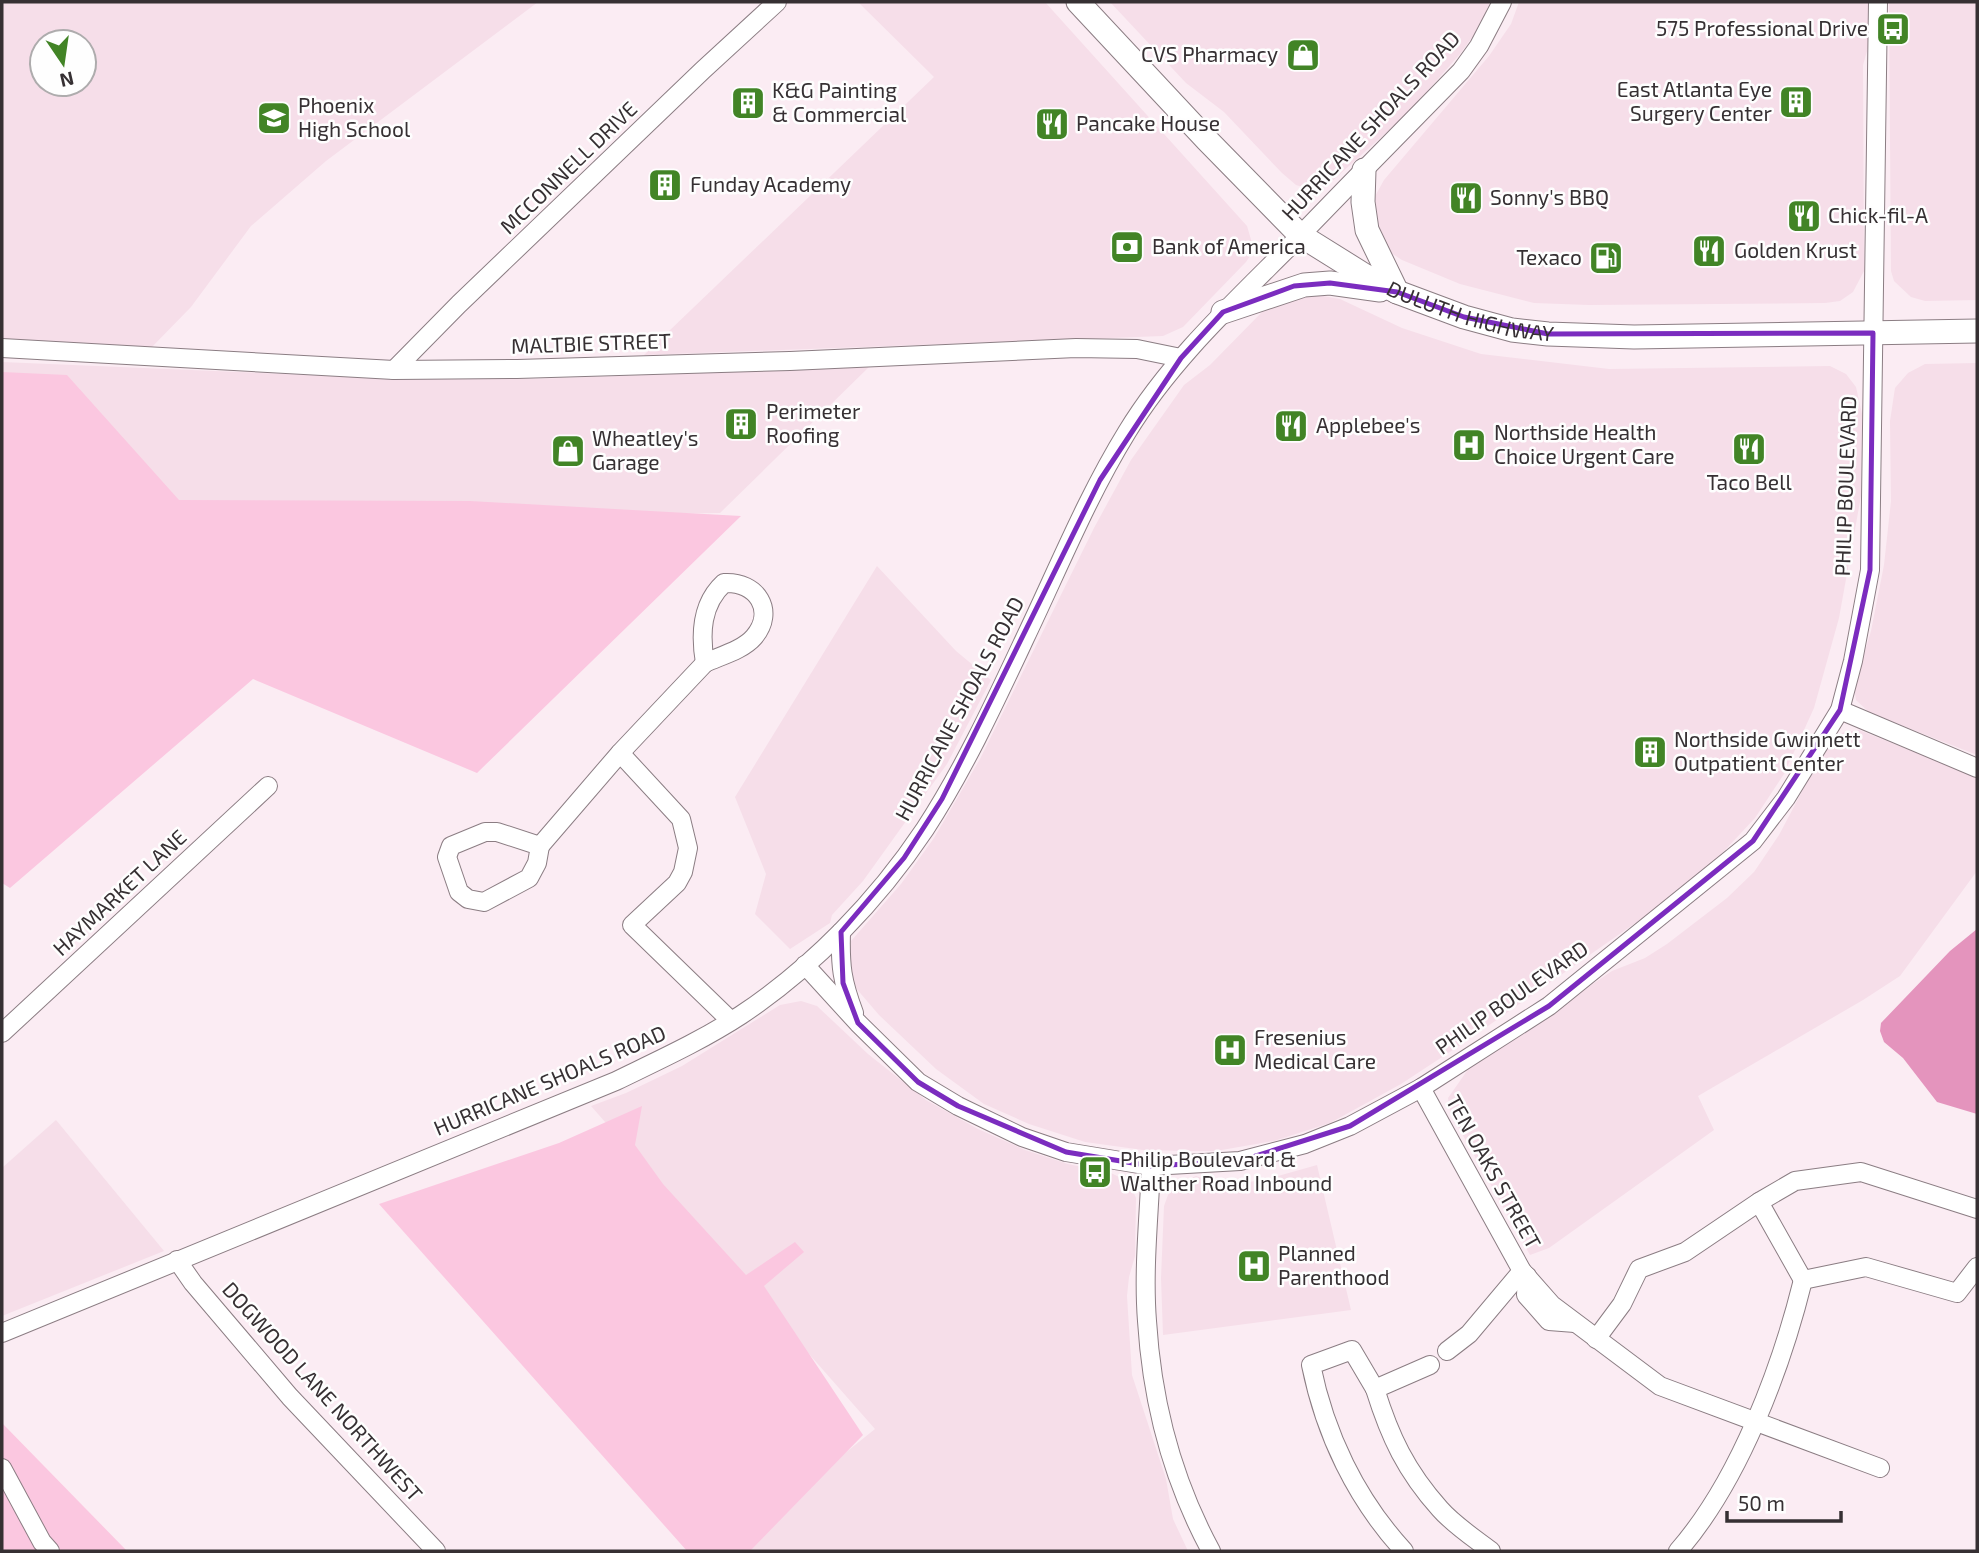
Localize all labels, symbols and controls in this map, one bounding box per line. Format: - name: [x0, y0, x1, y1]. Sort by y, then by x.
- bus stop icon: 575 Professional Drive: [1874, 10, 1912, 48]
- place label: 575 Professional Drive: [1656, 15, 1868, 40]
- street label: HURRICANE SHOALS ROAD: [1276, 25, 1464, 225]
- north arrow: [28, 28, 98, 98]
- shop icon: CVS Pharmacy: [1284, 36, 1322, 74]
- place label: CVS Pharmacy: [1141, 41, 1278, 66]
- text: N: [58, 67, 76, 93]
- place label: East Atlanta Eye Surgery Center: [1617, 76, 1773, 125]
- place label: K&G Painting & Commercial: [772, 77, 907, 126]
- building icon: East Atlanta Eye Surgery Center: [1777, 83, 1815, 121]
- building icon: K&G Painting & Commercial: [729, 84, 767, 122]
- place label: Phoenix High School: [298, 92, 411, 141]
- street label: MCCONNELL DRIVE: [495, 95, 641, 238]
- school or university icon: Phoenix High School: [255, 99, 293, 137]
- restaurant icon: Pancake House: [1033, 105, 1071, 143]
- place label: Pancake House: [1076, 110, 1220, 135]
- building icon: Funday Academy: [646, 166, 684, 204]
- place label: Funday Academy: [690, 171, 851, 196]
- restaurant icon: Sonny's BBQ: [1447, 179, 1485, 217]
- place label: Sonny's BBQ: [1490, 184, 1609, 210]
- restaurant icon: Chick-fil-A: [1785, 197, 1823, 235]
- place label: Chick-fil-A: [1828, 202, 1928, 227]
- bank icon: Bank of America: [1108, 228, 1146, 266]
- restaurant icon: Golden Krust: [1690, 232, 1728, 270]
- place label: Bank of America: [1152, 233, 1306, 258]
- place label: Golden Krust: [1734, 237, 1857, 262]
- fuel station icon: Texaco: [1587, 239, 1625, 277]
- place label: Texaco: [1516, 244, 1582, 269]
- street label: DULUTH HIGHWAY: [1383, 275, 1555, 346]
- street label: MALTBIE STREET: [511, 327, 671, 358]
- street label: PHILIP BOULEVARD: [1829, 395, 1860, 577]
- place label: Perimeter Roofing: [766, 398, 861, 447]
- building icon: Perimeter Roofing: [722, 405, 760, 443]
- restaurant icon: Applebee's: [1272, 407, 1310, 445]
- place label: Applebee's: [1316, 412, 1420, 437]
- place label: Northside Health Choice Urgent Care: [1494, 419, 1674, 468]
- place label: Wheatley's Garage: [592, 425, 699, 474]
- hospital icon: Northside Health Choice Urgent Care: [1450, 426, 1488, 464]
- restaurant icon: Taco Bell: [1730, 430, 1768, 468]
- shop icon: Wheatley's Garage: [549, 432, 587, 470]
- place label: Taco Bell: [1706, 469, 1792, 494]
- street label: HURRICANE SHOALS ROAD: [889, 592, 1028, 824]
- place label: Northside Gwinnett Outpatient Center: [1674, 726, 1861, 775]
- building icon: Northside Gwinnett Outpatient Center: [1631, 733, 1669, 771]
- street label: HAYMARKET LANE: [47, 824, 191, 960]
- street label: PHILIP BOULEVARD: [1430, 935, 1592, 1059]
- street label: HURRICANE SHOALS ROAD: [430, 1019, 669, 1140]
- place label: Fresenius Medical Care: [1254, 1024, 1376, 1073]
- hospital icon: Fresenius Medical Care: [1211, 1031, 1249, 1069]
- street label: TEN OAKS STREET: [1442, 1090, 1547, 1253]
- place label: Philip Boulevard & Walther Road Inbound: [1120, 1146, 1332, 1195]
- bus stop icon: Philip Boulevard & Walther Road Inbound: [1076, 1153, 1114, 1191]
- place label: Planned Parenthood: [1278, 1240, 1390, 1289]
- hospital icon: Planned Parenthood: [1235, 1247, 1273, 1285]
- street label: DOGWOOD LANE NORTHWEST: [218, 1276, 428, 1506]
- scale bar: [1727, 1480, 1841, 1524]
- text: 50 m: [1738, 1490, 1785, 1515]

